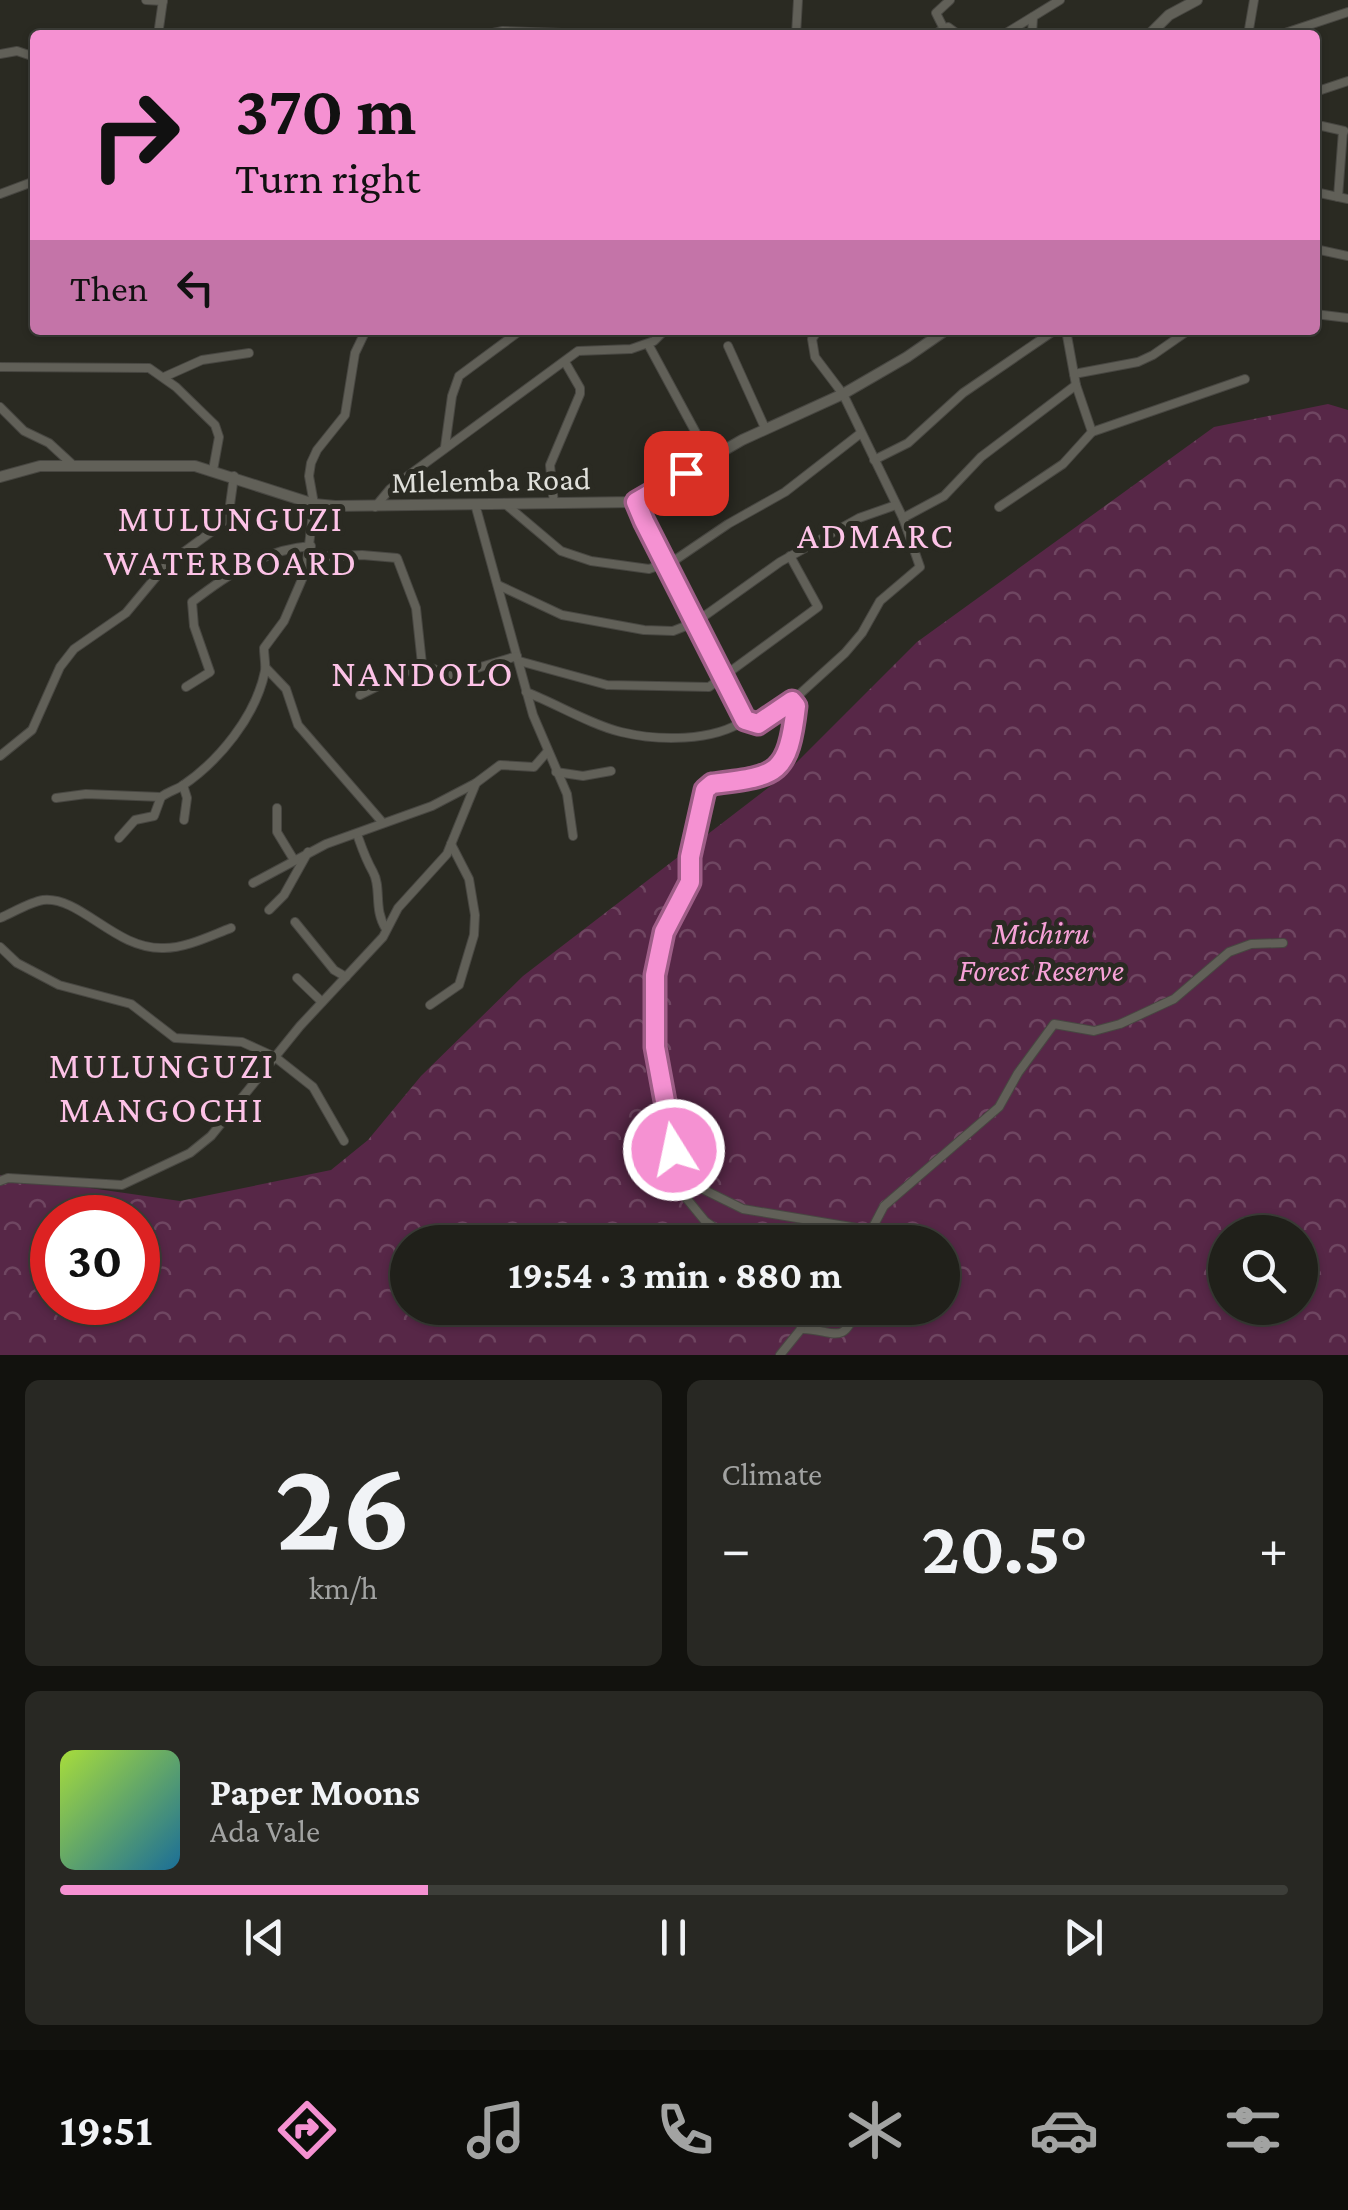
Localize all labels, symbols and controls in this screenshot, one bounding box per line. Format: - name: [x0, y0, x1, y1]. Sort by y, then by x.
- icon: right: [70, 70, 200, 200]
- text: 370 m: [235, 71, 416, 149]
- text: Turn right: [235, 153, 420, 203]
- icon: left: [168, 260, 223, 315]
- text: Then: [70, 267, 148, 309]
- pin: [644, 431, 729, 516]
- icon: arrive: [659, 446, 714, 501]
- street label: Mlelemba Road: [391, 460, 591, 500]
- district label: MULUNGUZI WATERBOARD: [103, 497, 359, 583]
- district label: ADMARC: [797, 514, 955, 556]
- district label: NANDOLO: [331, 652, 515, 694]
- park label: Michiru Forest Reserve: [958, 915, 1124, 988]
- district label: MULUNGUZI MANGOCHI: [49, 1044, 275, 1130]
- position arrow: [622, 1098, 726, 1202]
- speed limit sign: 30: [30, 1195, 160, 1325]
- map controls: [1208, 1215, 1318, 1325]
- button: search: [1208, 1215, 1318, 1325]
- text: 19:54 · 3 min · 880 m: [508, 1254, 842, 1296]
- text: 26: [275, 1432, 412, 1577]
- text: Climate: [722, 1456, 822, 1492]
- text: 20.5°: [921, 1506, 1088, 1589]
- text: −: [722, 1518, 751, 1579]
- text: +: [1259, 1518, 1288, 1579]
- text: km/h: [309, 1570, 378, 1606]
- text: Paper Moons: [210, 1771, 420, 1813]
- text: Ada Vale: [210, 1813, 320, 1849]
- icon: previous: [237, 1910, 292, 1965]
- icon: pause: [646, 1910, 701, 1965]
- icon: next: [1056, 1910, 1111, 1965]
- icon: directions: [272, 2095, 342, 2165]
- icon: music: [461, 2095, 531, 2165]
- icon: phone: [650, 2095, 720, 2165]
- icon: climate: [840, 2095, 910, 2165]
- icon: car: [1029, 2095, 1099, 2165]
- icon: filters: [1218, 2095, 1288, 2165]
- text: 19:51: [60, 2105, 152, 2155]

